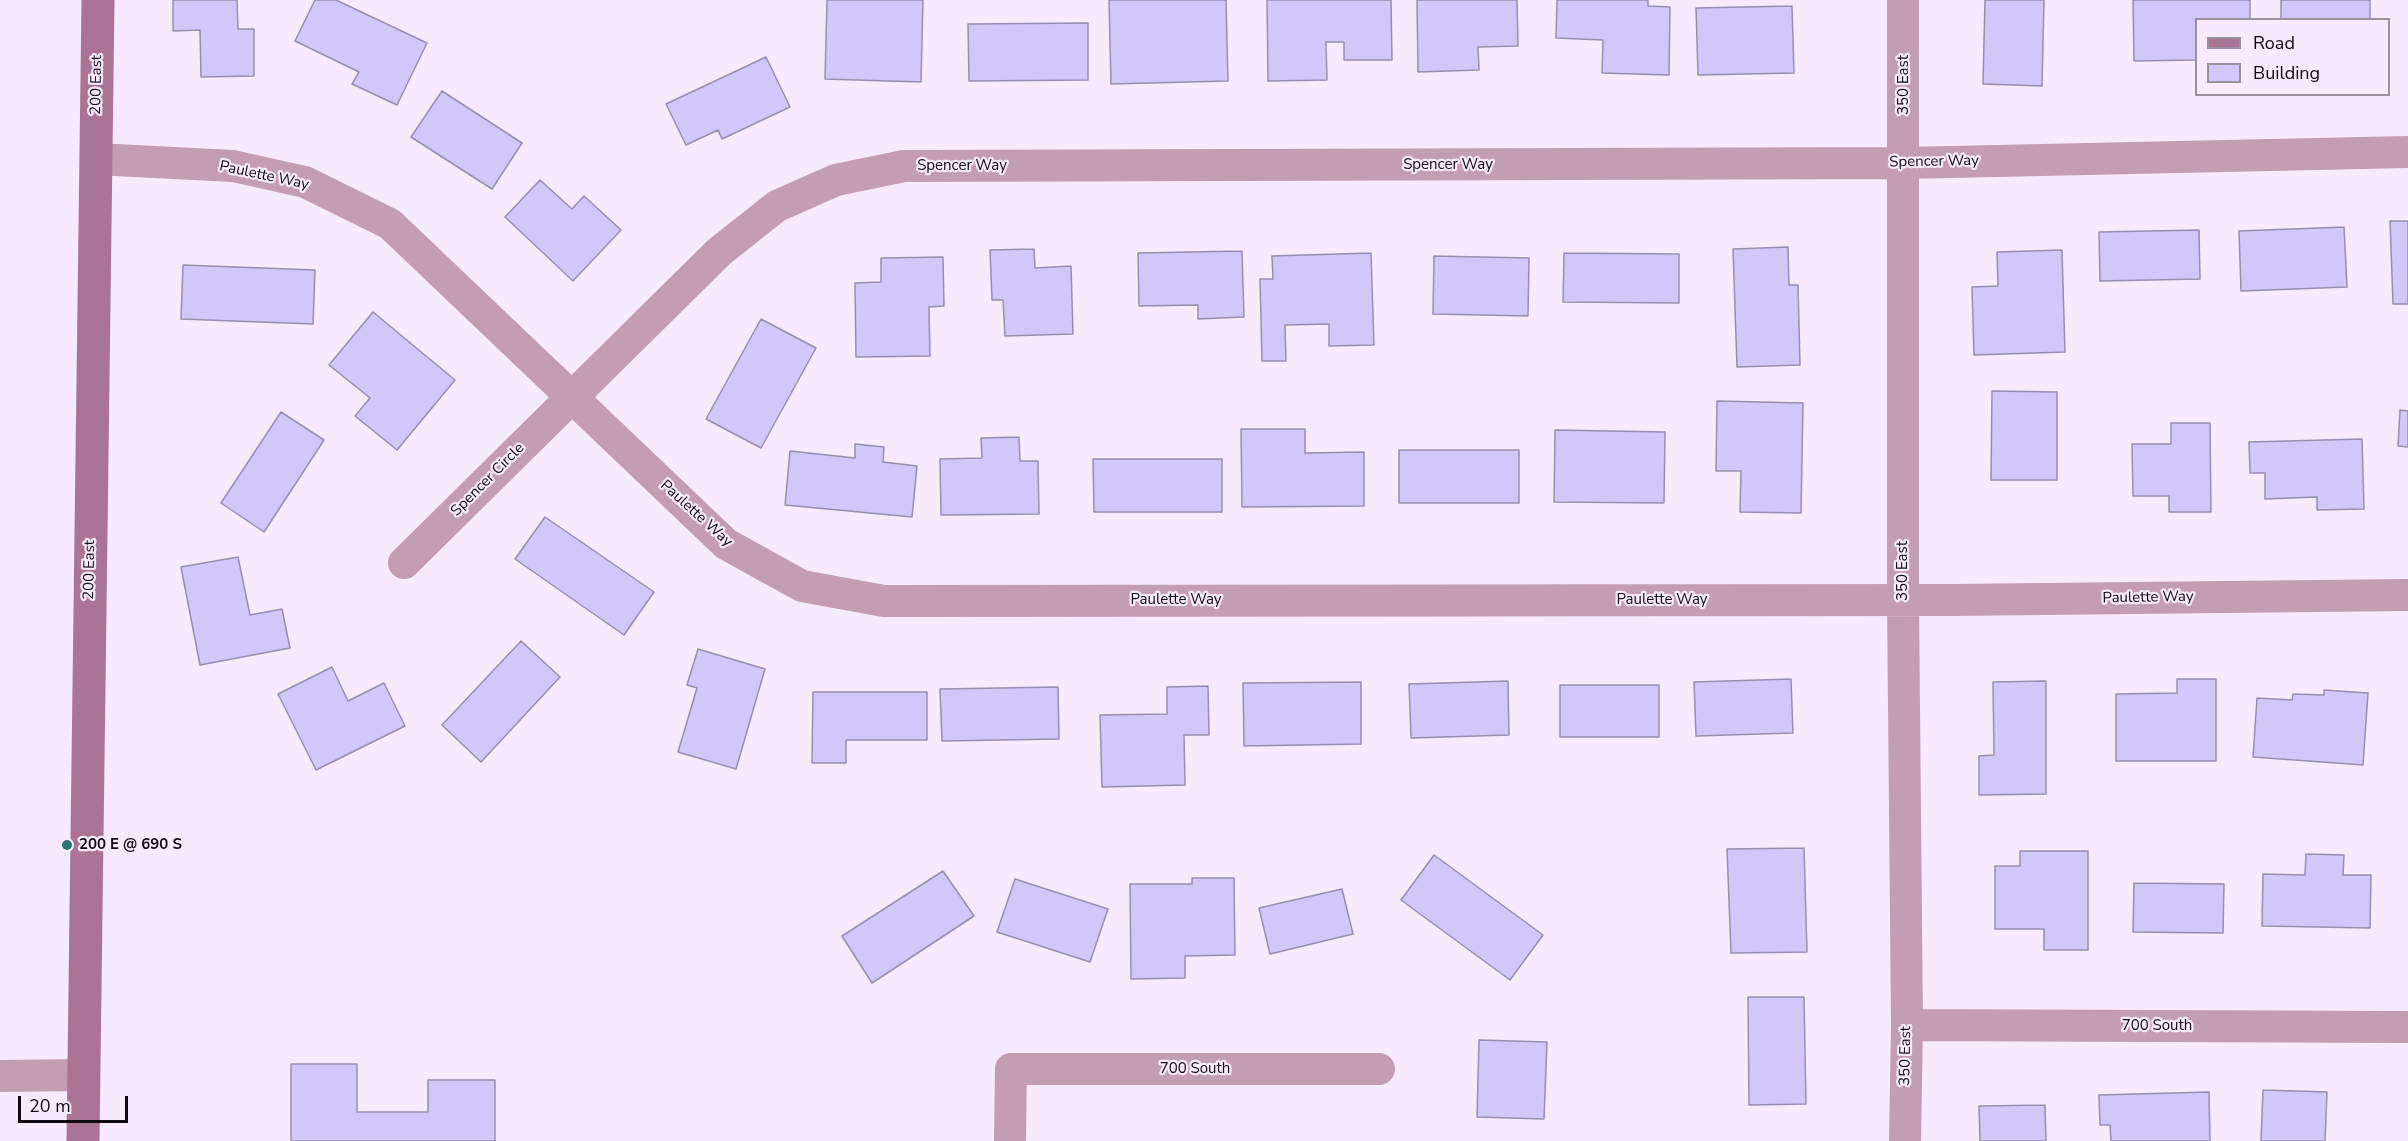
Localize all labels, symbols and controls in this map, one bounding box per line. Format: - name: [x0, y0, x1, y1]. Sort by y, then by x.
- legend: [2195, 18, 2390, 96]
- text: Road: [2253, 31, 2295, 55]
- street label: 200 East: [87, 55, 107, 115]
- street label: 350 East: [1895, 55, 1913, 115]
- text: Building: [2253, 61, 2320, 85]
- street label: Spencer Way: [1889, 152, 1979, 172]
- street label: Spencer Way: [1403, 156, 1493, 174]
- street label: Spencer Way: [917, 157, 1007, 175]
- street label: Paulette Way: [218, 158, 310, 194]
- street label: Spencer Circle: [447, 439, 529, 521]
- street label: Paulette Way: [656, 477, 736, 551]
- street label: 200 East: [80, 540, 100, 600]
- street label: 350 East: [1894, 541, 1912, 601]
- street label: Paulette Way: [2102, 588, 2194, 608]
- street label: Paulette Way: [1130, 591, 1222, 609]
- street label: Paulette Way: [1616, 591, 1708, 609]
- place label: 200 E @ 690 S: [79, 836, 182, 854]
- marker: 200 E @ 690 S: [60, 838, 74, 852]
- street label: 700 South: [2122, 1017, 2192, 1035]
- street label: 350 East: [1896, 1026, 1916, 1086]
- street label: 700 South: [1160, 1060, 1230, 1078]
- scale bar: [21, 1084, 130, 1122]
- text: 20 m: [29, 1094, 71, 1118]

